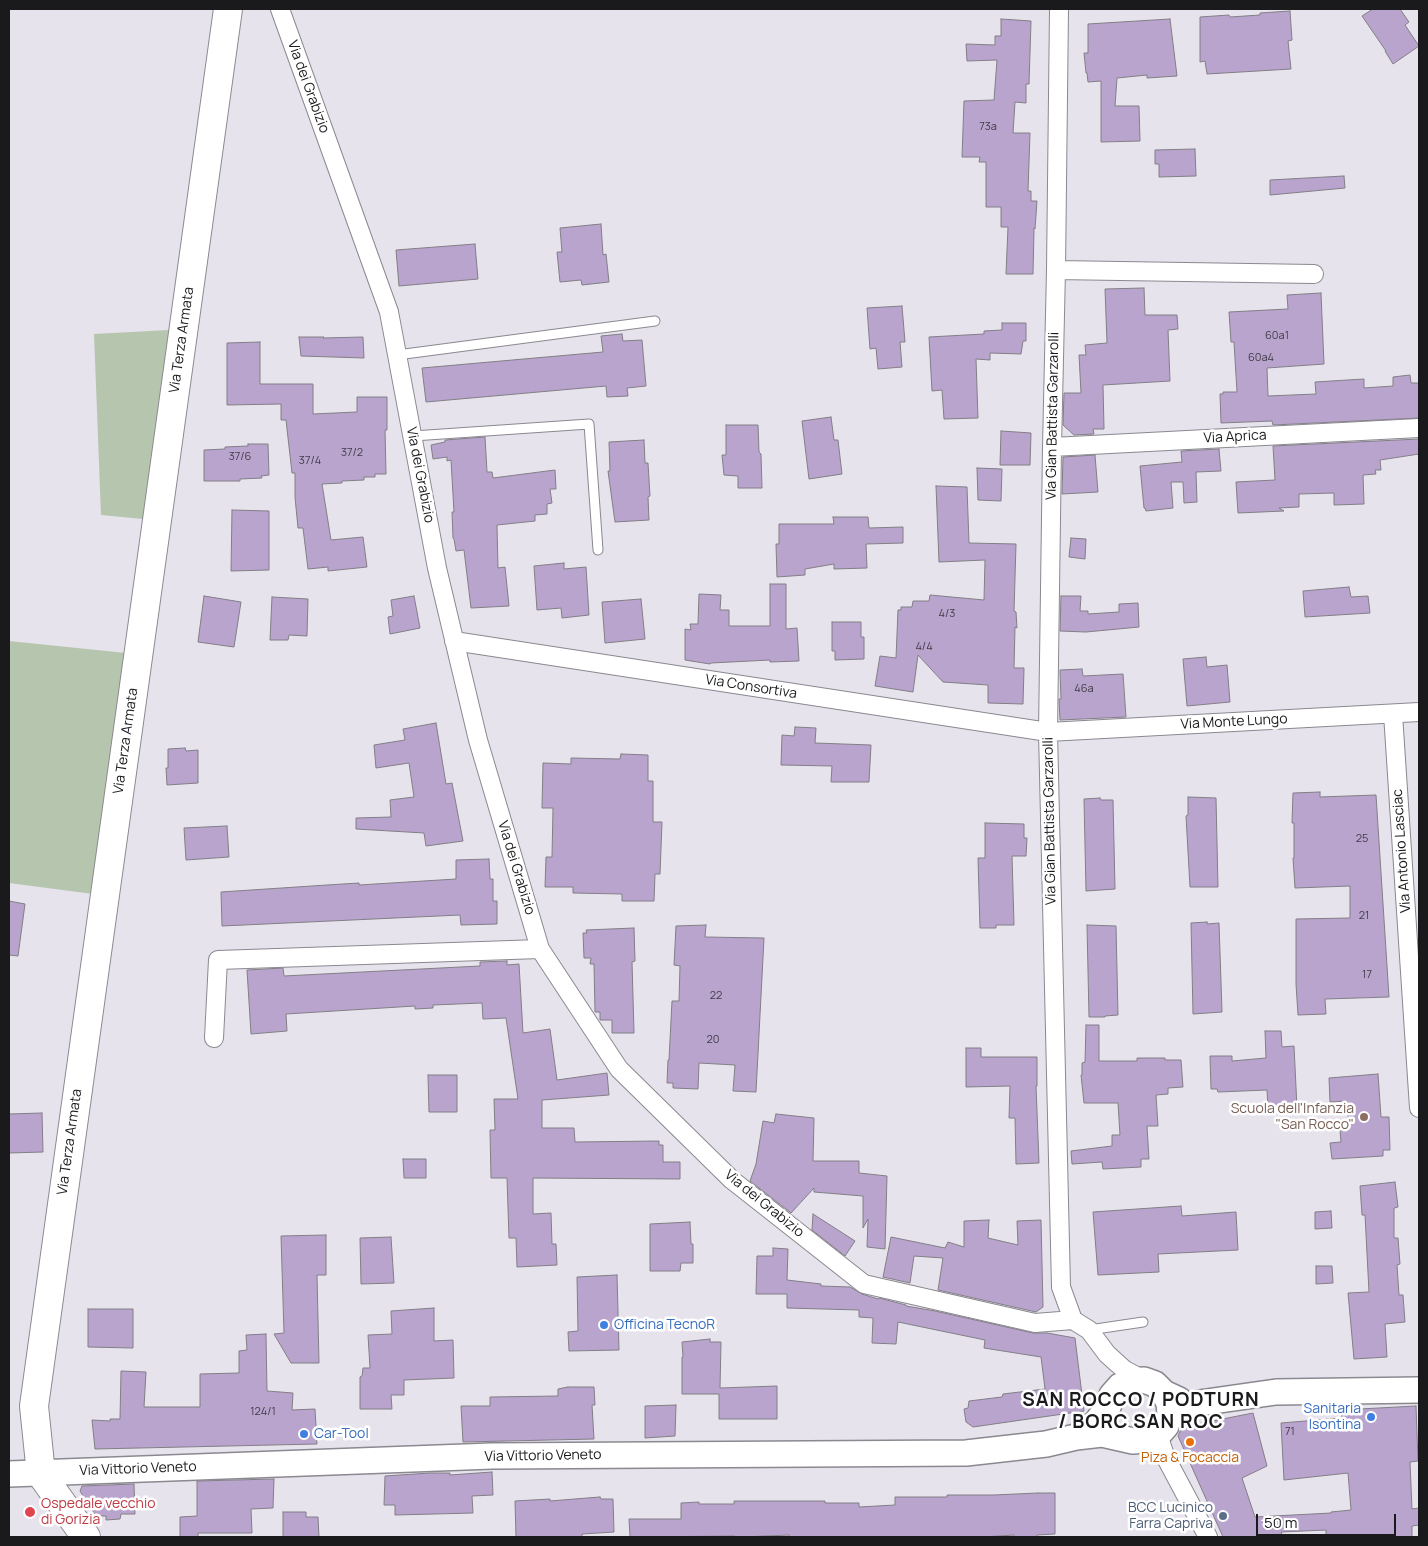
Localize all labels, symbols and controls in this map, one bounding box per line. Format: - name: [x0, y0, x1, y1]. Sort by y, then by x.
- street label: Via dei Grabizio: [283, 38, 333, 136]
- house number: 73a: [979, 120, 997, 134]
- street label: Via Terza Armata: [166, 286, 198, 394]
- house number: 60a1: [1265, 329, 1289, 343]
- street label: Via Gian Battista Garzarolli: [1043, 332, 1063, 500]
- house number: 60a4: [1248, 351, 1274, 365]
- street label: Via dei Grabizio: [402, 426, 438, 524]
- street label: Via Aprica: [1203, 427, 1267, 447]
- house number: 37/2: [341, 446, 363, 460]
- house number: 37/6: [229, 450, 251, 464]
- house number: 37/4: [299, 454, 321, 468]
- house number: 4/3: [939, 607, 955, 621]
- house number: 4/4: [915, 640, 933, 654]
- street label: Via Consortiva: [704, 671, 798, 703]
- house number: 46a: [1074, 682, 1094, 696]
- street label: Via Terza Armata: [110, 687, 142, 795]
- street label: Via Monte Lungo: [1180, 711, 1288, 733]
- street label: Via Gian Battista Garzarolli: [1040, 737, 1060, 905]
- street label: Via Antonio Lasciac: [1389, 789, 1415, 913]
- street label: Via dei Grabizio: [494, 819, 538, 917]
- house number: 25: [1356, 832, 1368, 846]
- house number: 21: [1359, 909, 1369, 923]
- house number: 17: [1362, 968, 1372, 982]
- house number: 22: [710, 989, 722, 1003]
- house number: 20: [707, 1033, 719, 1047]
- street label: Via Terza Armata: [54, 1088, 86, 1196]
- place label: Scuola dell'Infanzia "San Rocco": [1231, 1101, 1354, 1134]
- marker: Scuola dell'Infanzia "San Rocco": [1358, 1111, 1370, 1123]
- street label: Via dei Grabizio: [721, 1167, 807, 1241]
- place label: Officina TecnoR: [614, 1317, 715, 1333]
- marker: Officina TecnoR: [598, 1319, 610, 1331]
- district label: SAN ROCCO / PODTURN / BORC SAN ROC: [1020, 1390, 1262, 1434]
- place label: Sanitaria Isontina: [1304, 1401, 1361, 1434]
- house number: 124/1: [250, 1405, 276, 1419]
- marker: Sanitaria Isontina: [1365, 1411, 1377, 1423]
- house number: 71: [1285, 1425, 1295, 1439]
- place label: Car-Tool: [314, 1426, 369, 1442]
- marker: Car-Tool: [298, 1428, 310, 1440]
- marker: Piza & Focaccia: [1184, 1436, 1196, 1448]
- street label: Via Vittorio Veneto: [484, 1447, 602, 1465]
- place label: Piza & Focaccia: [1141, 1450, 1239, 1466]
- street label: Via Vittorio Veneto: [79, 1459, 197, 1479]
- place label: Ospedale vecchio di Gorizia: [41, 1496, 155, 1528]
- place label: BCC Lucinico Farra Capriva: [1128, 1500, 1213, 1532]
- scale bar: [1258, 1504, 1398, 1536]
- marker: Ospedale vecchio di Gorizia: [23, 1505, 37, 1519]
- marker: BCC Lucinico Farra Capriva: [1217, 1510, 1229, 1522]
- text: 50 m: [1264, 1512, 1298, 1533]

